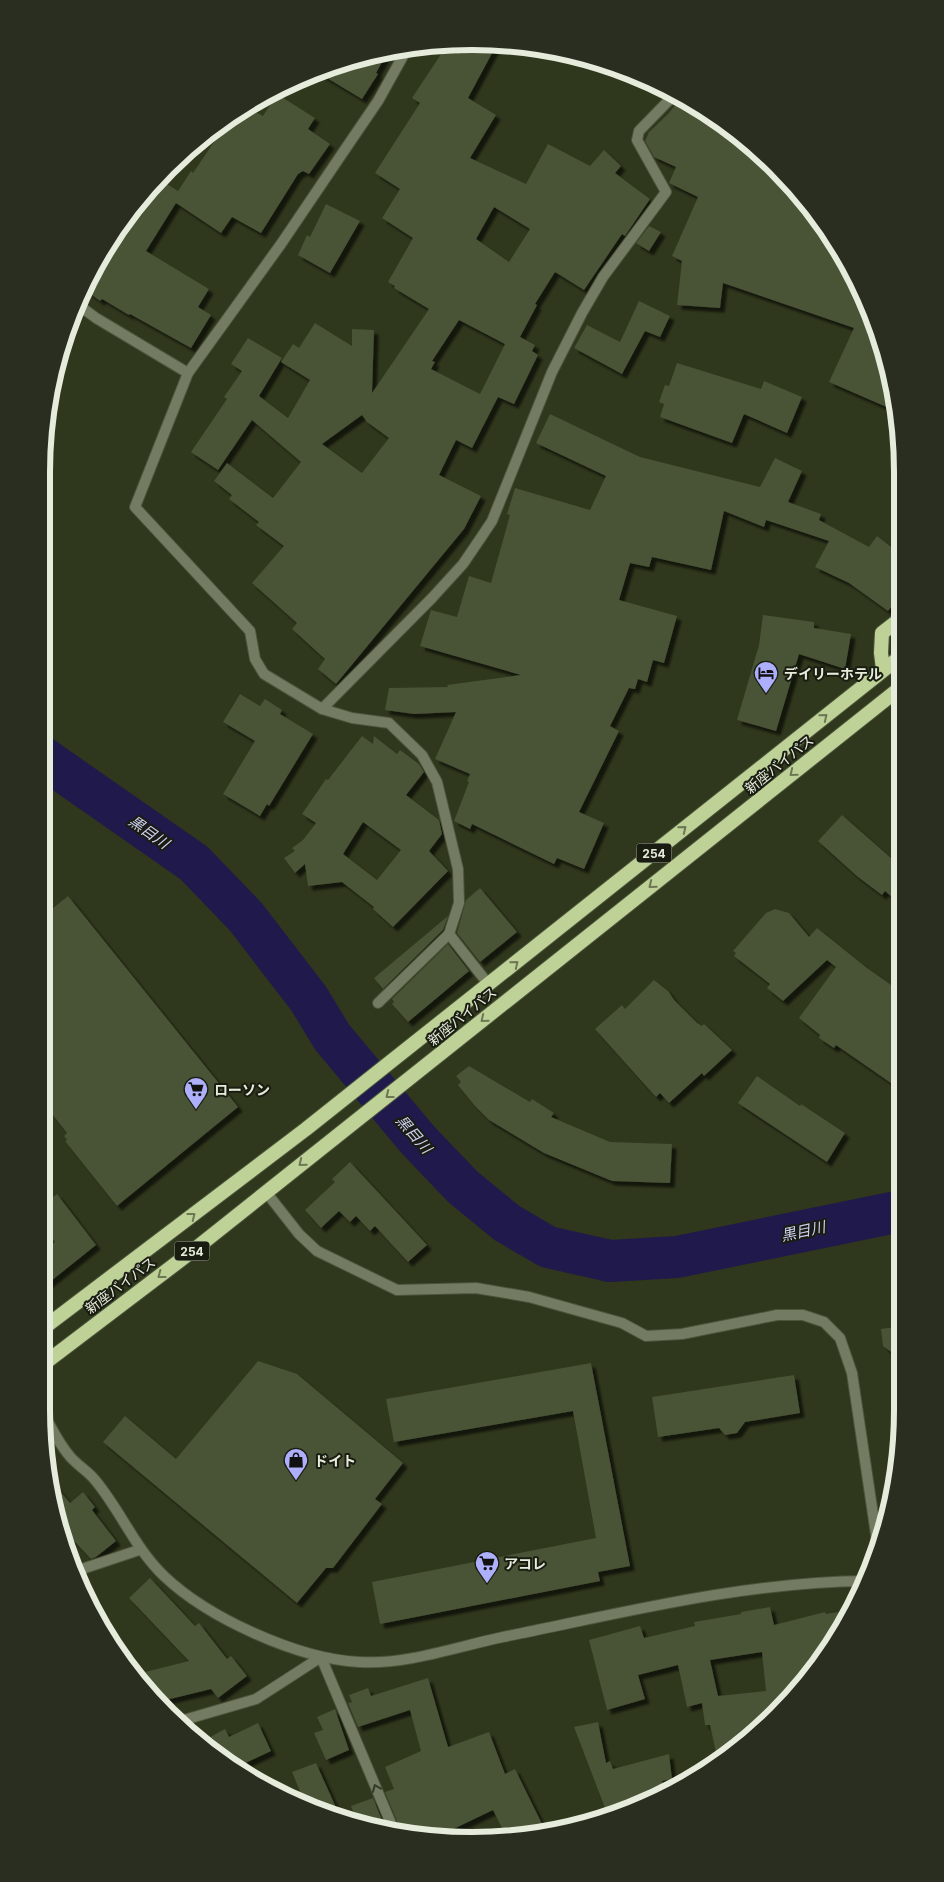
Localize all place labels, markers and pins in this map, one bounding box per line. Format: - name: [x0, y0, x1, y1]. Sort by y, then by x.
- hotel icon: デイリーホテル: [753, 660, 779, 694]
- place label: デイリーホテル: [784, 665, 882, 682]
- supermarket icon: ローソン: [183, 1076, 209, 1110]
- place label: ローソン: [214, 1081, 270, 1098]
- shop icon: ドイト: [283, 1447, 309, 1481]
- place label: ドイト: [314, 1452, 356, 1469]
- supermarket icon: アコレ: [474, 1550, 500, 1584]
- place label: アコレ: [504, 1555, 546, 1572]

